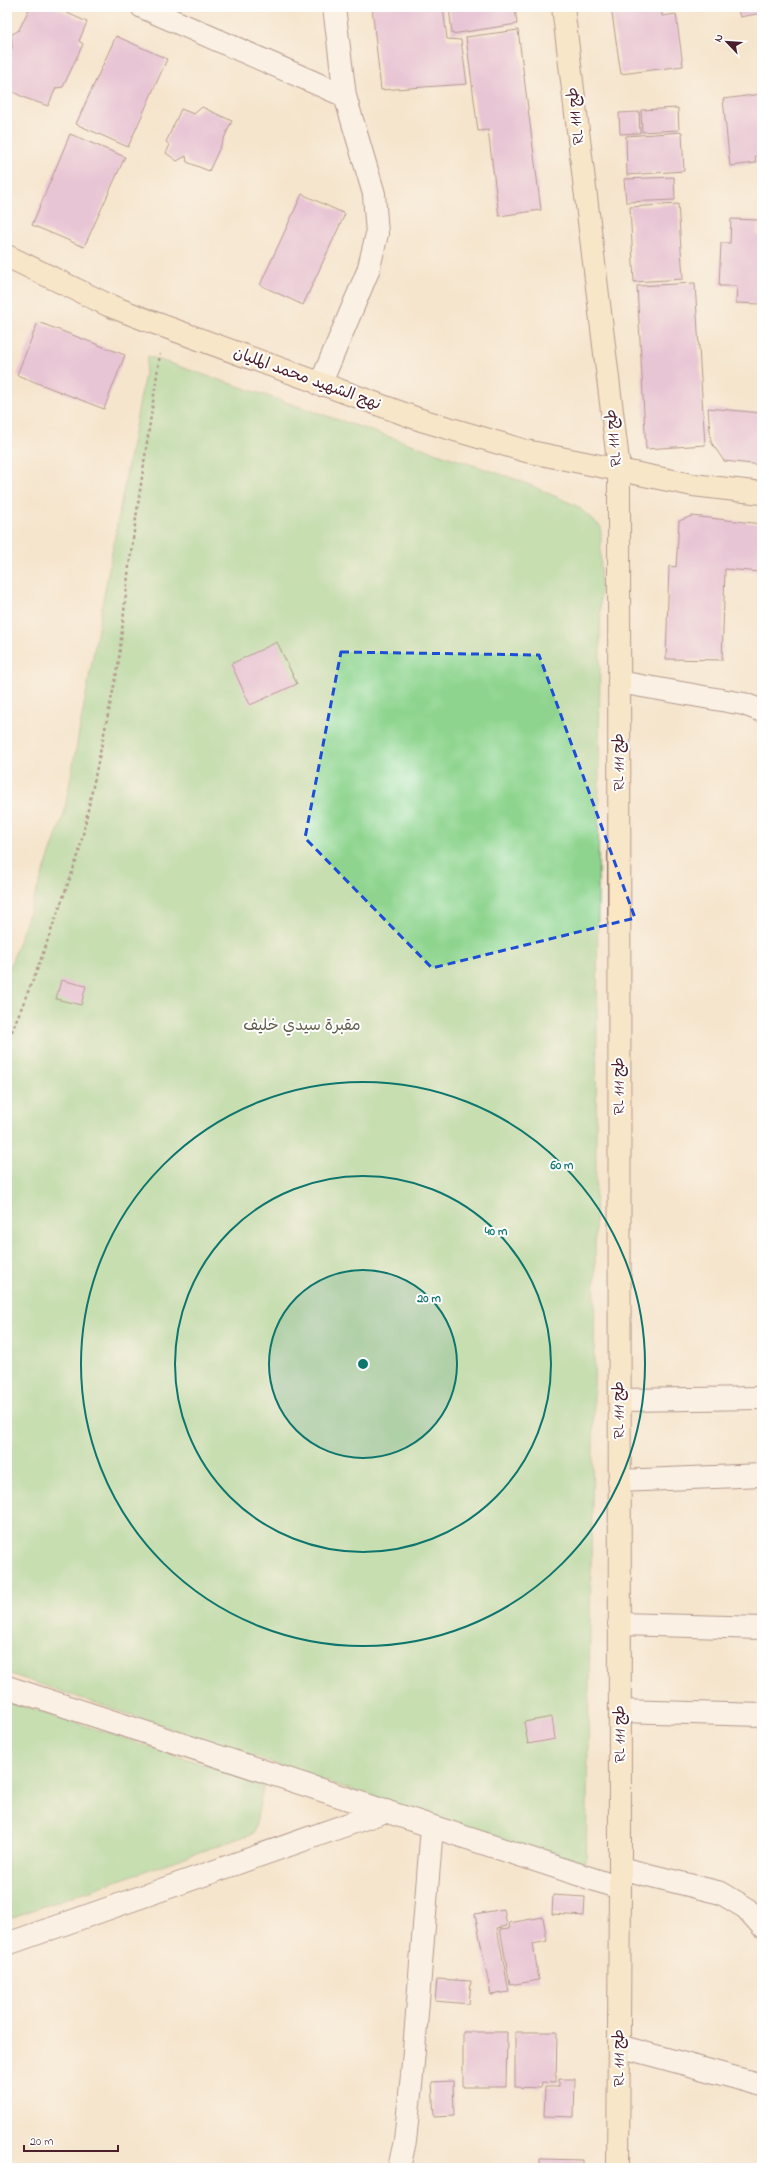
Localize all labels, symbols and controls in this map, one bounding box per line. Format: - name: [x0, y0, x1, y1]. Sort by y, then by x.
- north arrow: [707, 22, 747, 62]
- text: N: [710, 31, 728, 45]
- street label: RL طج 111: [561, 86, 591, 146]
- street label: نهج الشهيد محمد المليان: [230, 341, 384, 417]
- street label: RL طج 111: [599, 408, 629, 468]
- street label: RL طج 111: [607, 733, 631, 791]
- park label: مقبرة سيدي خليف: [243, 1014, 361, 1038]
- street label: RL طج 111: [607, 1057, 631, 1115]
- text: 60 m: [550, 1157, 574, 1175]
- text: 40 m: [484, 1223, 508, 1241]
- text: 20 m: [416, 1290, 441, 1308]
- centre of rings: [356, 1357, 370, 1371]
- street label: RL طج 111: [607, 1381, 631, 1439]
- street label: RL طج 111: [608, 1705, 632, 1763]
- street label: RL طج 111: [607, 2029, 631, 2087]
- scale bar: [24, 2127, 118, 2153]
- text: 20 m: [30, 2133, 53, 2151]

